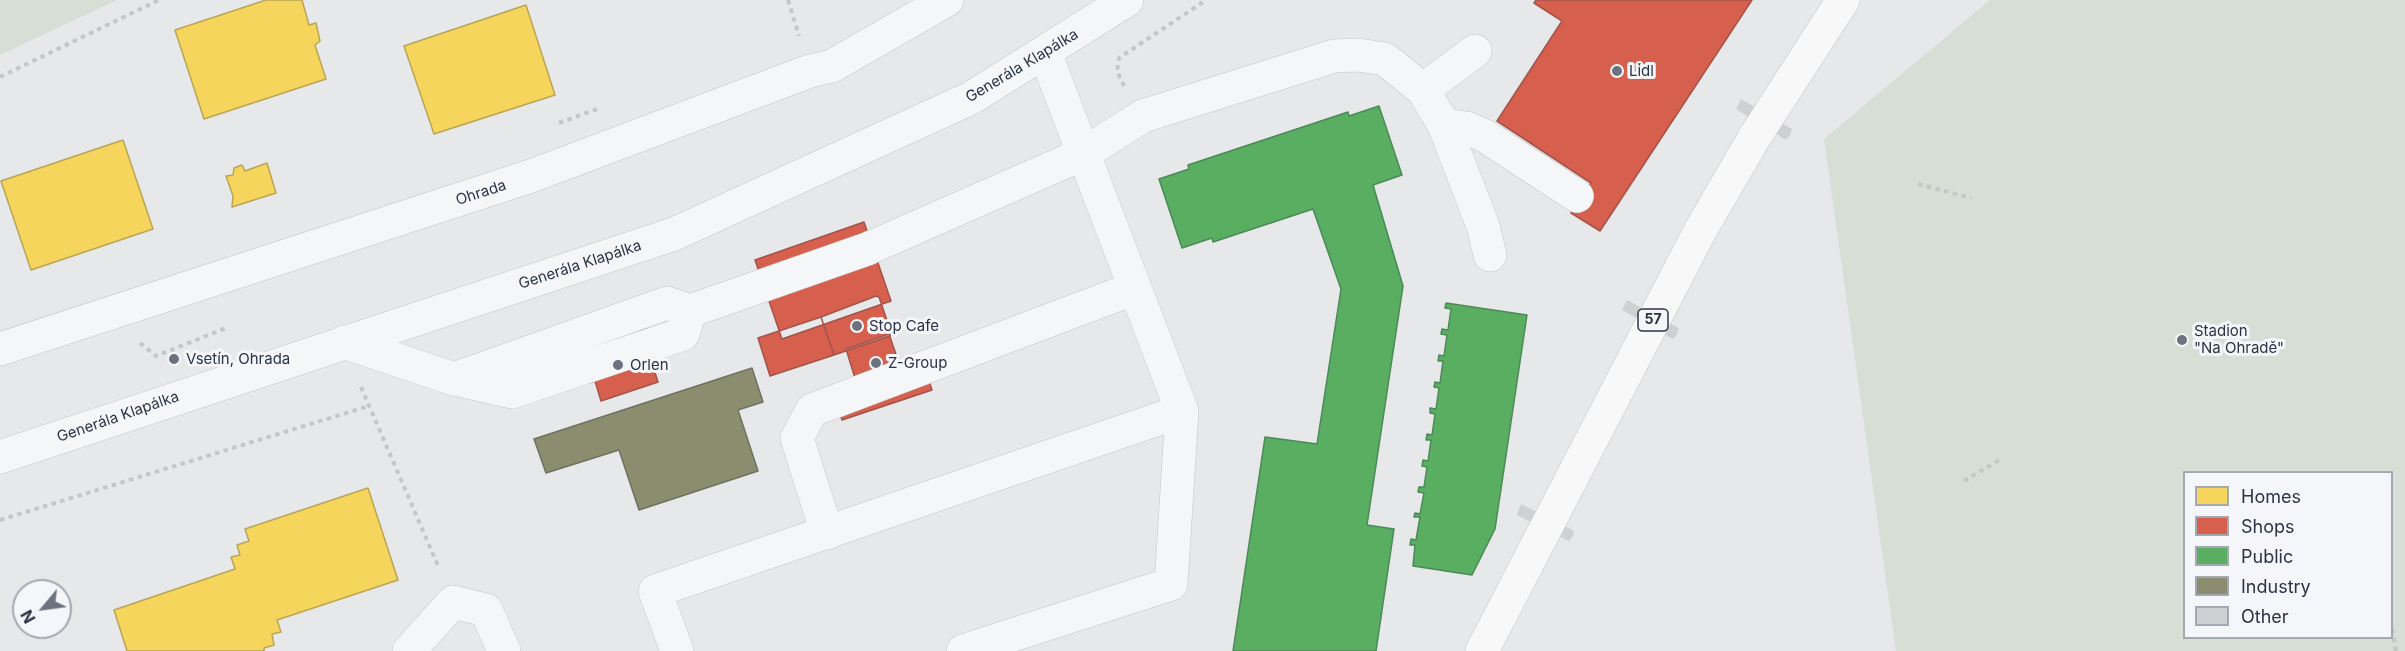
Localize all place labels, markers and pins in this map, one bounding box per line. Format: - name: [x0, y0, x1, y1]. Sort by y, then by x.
- place label: Lidl: [1629, 62, 1654, 80]
- marker: Lidl: [1610, 64, 1624, 78]
- place label: Stop Cafe: [869, 317, 939, 335]
- marker: Stop Cafe: [850, 319, 864, 333]
- place label: Stadion "Na Ohradě": [2194, 322, 2284, 357]
- marker: Stadion "Na Ohradě": [2175, 333, 2189, 347]
- place label: Vsetín, Ohrada: [186, 350, 290, 368]
- marker: Vsetín, Ohrada: [167, 352, 181, 366]
- place label: Z-Group: [888, 354, 947, 372]
- place label: Orlen: [630, 356, 669, 374]
- marker: Z-Group: [869, 356, 883, 370]
- marker: Orlen: [611, 358, 625, 372]

